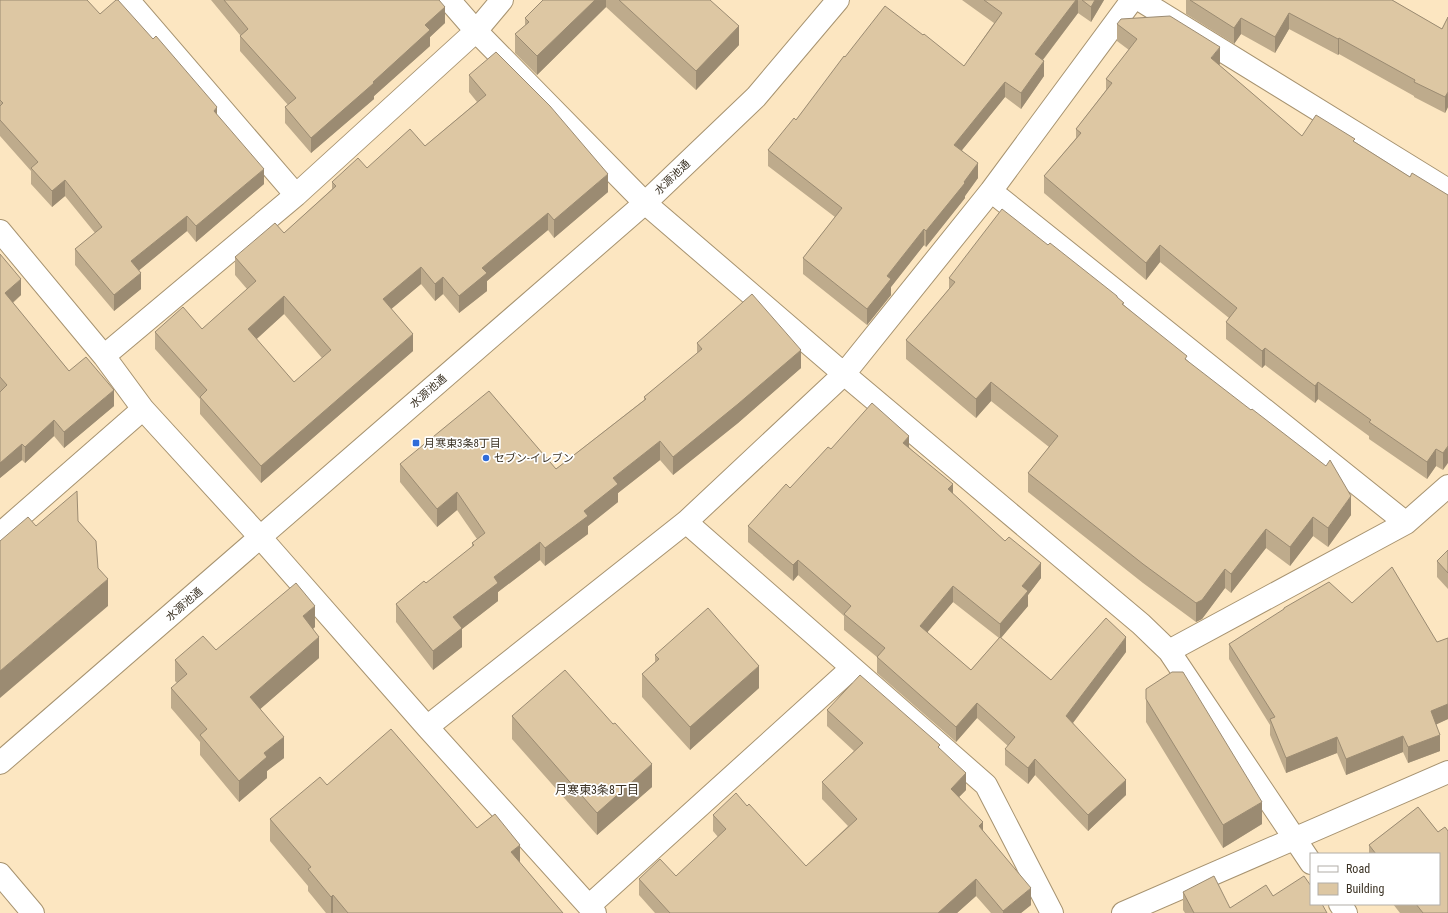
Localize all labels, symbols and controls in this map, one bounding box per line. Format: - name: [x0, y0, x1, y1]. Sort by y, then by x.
- street label: 水源池通: [652, 157, 693, 197]
- street label: 水源池通: [407, 372, 449, 411]
- place label: 月寒東3条8丁目: [424, 437, 501, 450]
- marker: 月寒東3条8丁目: [411, 438, 421, 448]
- place label: セブン-イレブン: [494, 452, 574, 465]
- marker: セブン-イレブン: [481, 453, 491, 463]
- street label: 水源池通: [163, 585, 205, 624]
- district label: 月寒東3条8丁目: [555, 783, 639, 797]
- legend: [1310, 853, 1440, 905]
- text: Road: [1346, 862, 1370, 876]
- text: Building: [1346, 882, 1384, 896]

